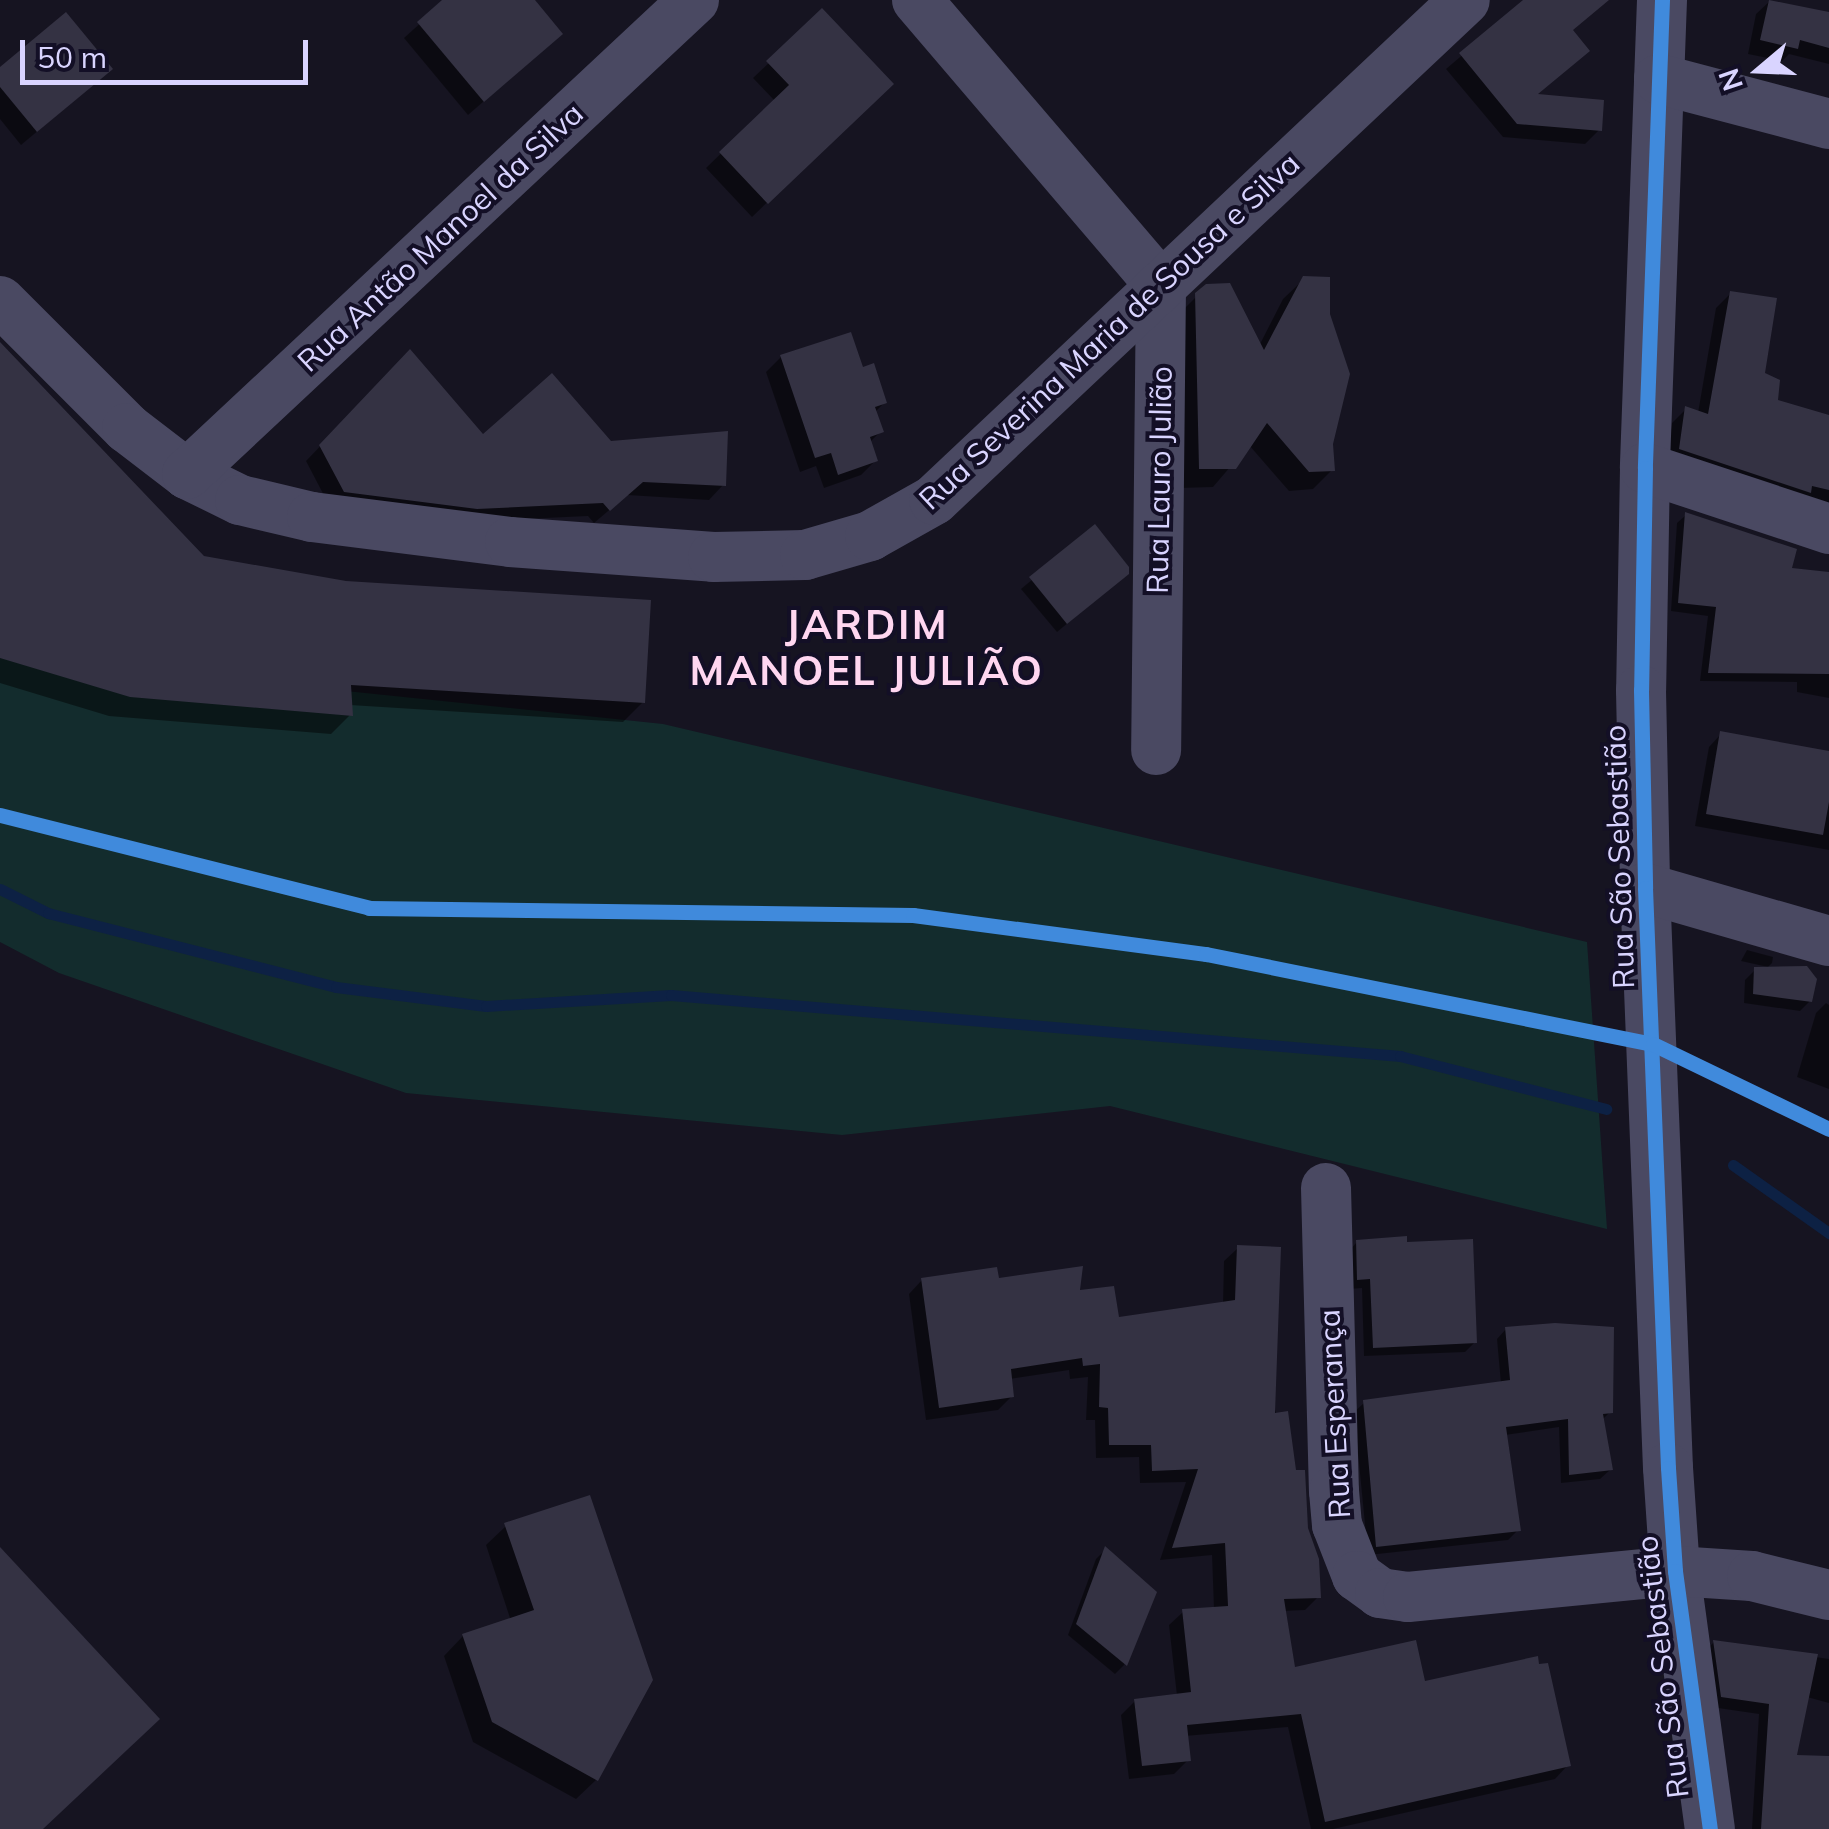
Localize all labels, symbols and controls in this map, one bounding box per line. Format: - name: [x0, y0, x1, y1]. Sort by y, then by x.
- scale bar: [25, 20, 312, 82]
- north arrow: [1709, 20, 1809, 120]
- text: 50 m: [37, 38, 107, 76]
- text: N: [1710, 64, 1750, 96]
- street label: Rua Antão Manoel da Silva: [290, 95, 590, 379]
- street label: Rua Severina Maria de Sousa e Silva: [911, 145, 1307, 517]
- street label: Rua Lauro Julião: [1139, 366, 1179, 594]
- district label: JARDIM MANOEL JULIÃO: [690, 600, 1044, 694]
- street label: Rua São Sebastião: [1596, 724, 1642, 990]
- street label: Rua Esperança: [1311, 1308, 1357, 1520]
- street label: Rua São Sebastião: [1628, 1534, 1696, 1800]

